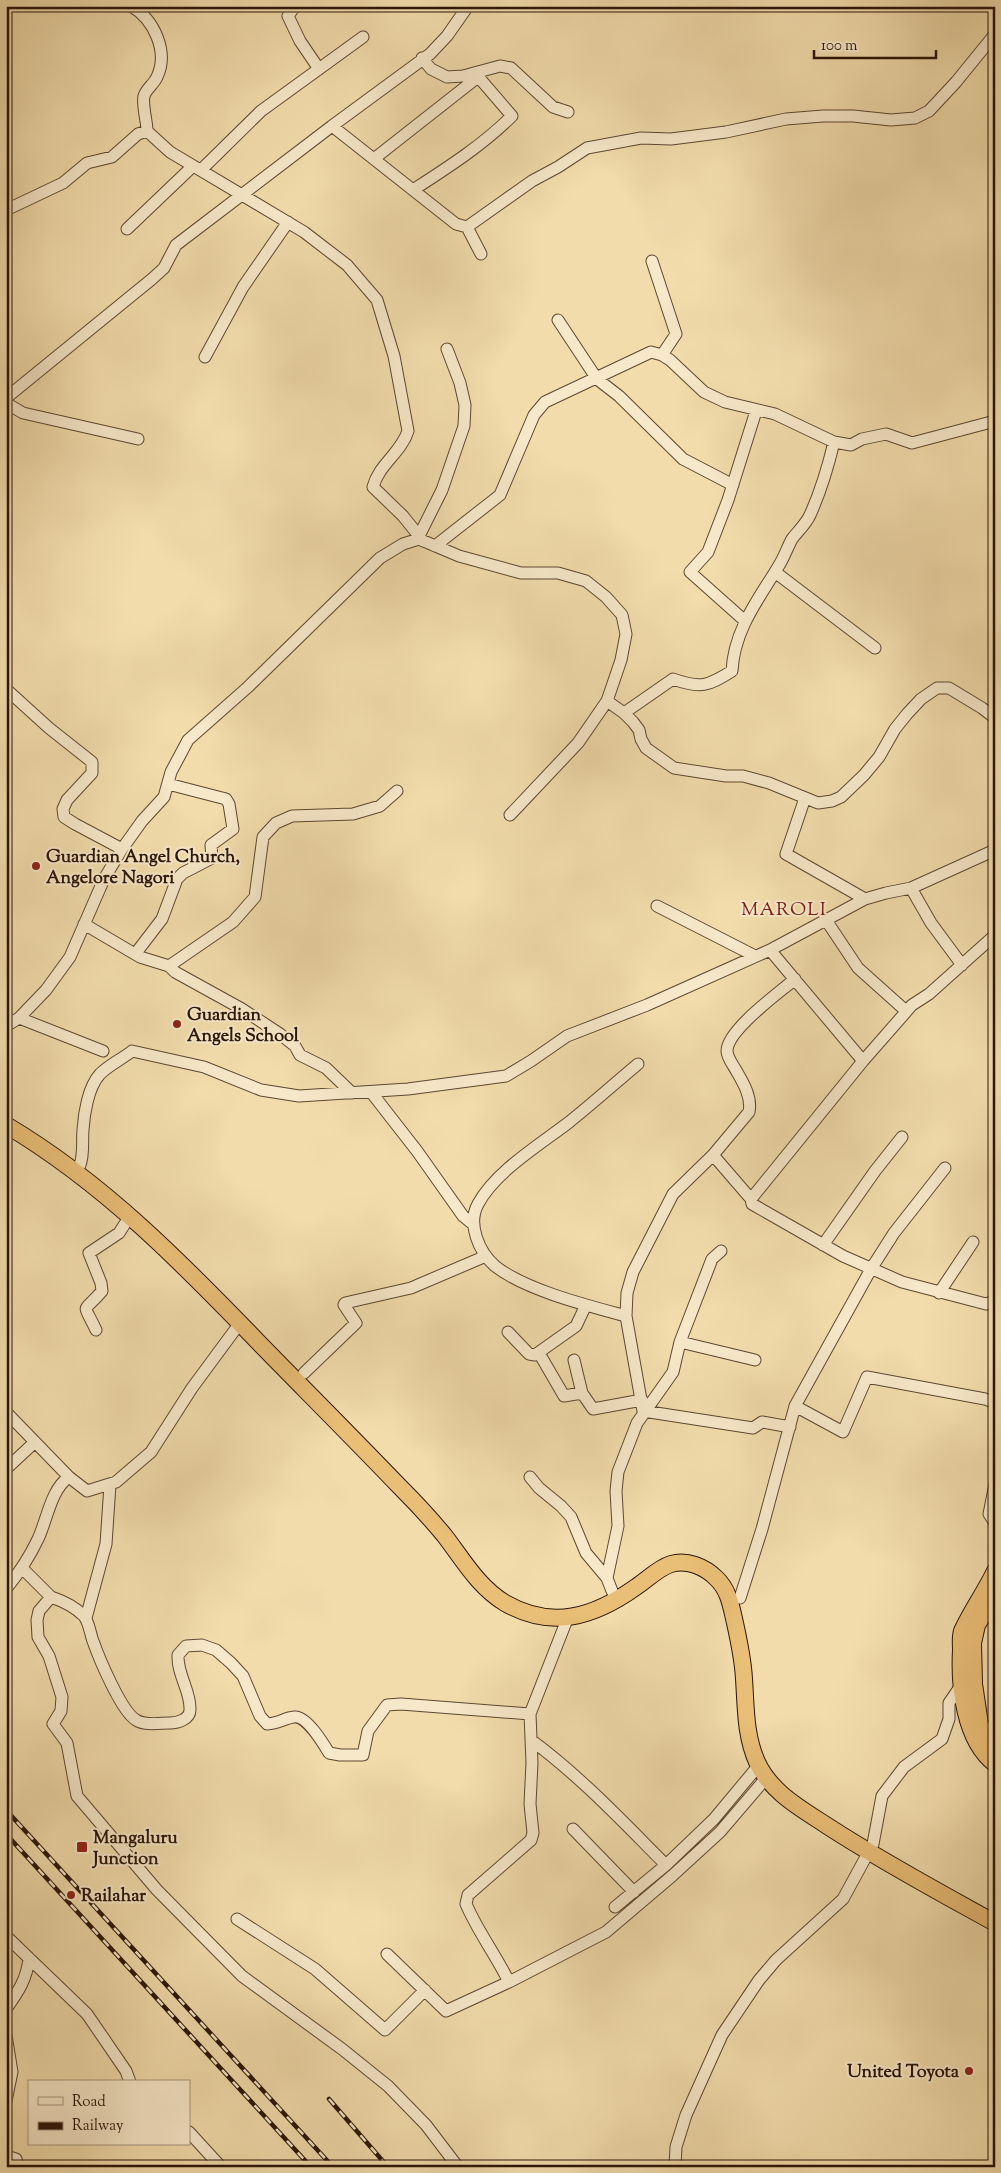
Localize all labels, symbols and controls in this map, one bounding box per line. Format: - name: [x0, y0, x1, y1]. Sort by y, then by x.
- scale bar: [814, 28, 936, 60]
- text: 100 m: [821, 36, 858, 57]
- place label: Guardian Angel Church, Angelore Nagori: [46, 845, 240, 892]
- marker: Guardian Angel Church, Angelore Nagori: [30, 860, 42, 872]
- district label: MAROLI: [741, 897, 827, 924]
- place label: Guardian Angels School: [187, 1003, 300, 1050]
- marker: Guardian Angels School: [171, 1018, 183, 1030]
- place label: Mangaluru Junction: [91, 1826, 178, 1873]
- marker: Mangaluru Junction: [75, 1840, 89, 1854]
- place label: Railahar: [81, 1884, 146, 1910]
- marker: Railahar: [65, 1889, 77, 1901]
- place label: United Toyota: [847, 2060, 960, 2086]
- marker: United Toyota: [963, 2065, 975, 2077]
- legend: [28, 2080, 190, 2146]
- text: Road: [72, 2092, 106, 2113]
- text: Railway: [72, 2116, 124, 2137]

